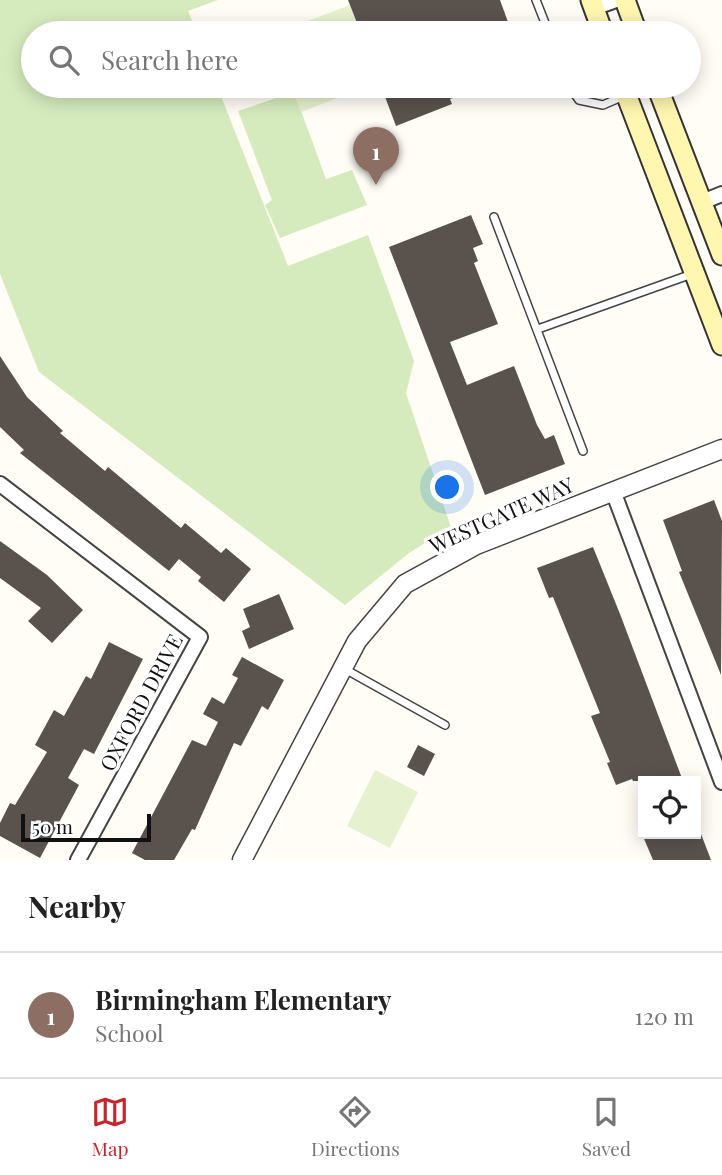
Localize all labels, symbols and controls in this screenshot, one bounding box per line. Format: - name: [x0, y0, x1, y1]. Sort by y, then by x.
- search box: [21, 21, 701, 98]
- icon: search: [45, 41, 83, 79]
- text: Search here: [101, 42, 238, 77]
- pin: 1: [353, 127, 399, 185]
- street label: WESTGATE WAY: [423, 469, 578, 559]
- your location: [430, 470, 464, 504]
- street label: OXFORD DRIVE: [92, 629, 188, 775]
- map controls: [638, 776, 701, 839]
- button: locate: [638, 776, 701, 839]
- scale bar: [21, 811, 150, 843]
- text: 50 m: [32, 813, 73, 839]
- text: Nearby: [28, 886, 126, 926]
- text: Birmingham Elementary: [95, 982, 391, 1017]
- text: 1: [47, 1000, 55, 1031]
- text: 120 m: [635, 1000, 694, 1031]
- text: School: [95, 1017, 164, 1048]
- tab: Map: [91, 1093, 129, 1161]
- tab: Directions: [311, 1093, 400, 1161]
- tab: Saved: [582, 1093, 631, 1161]

